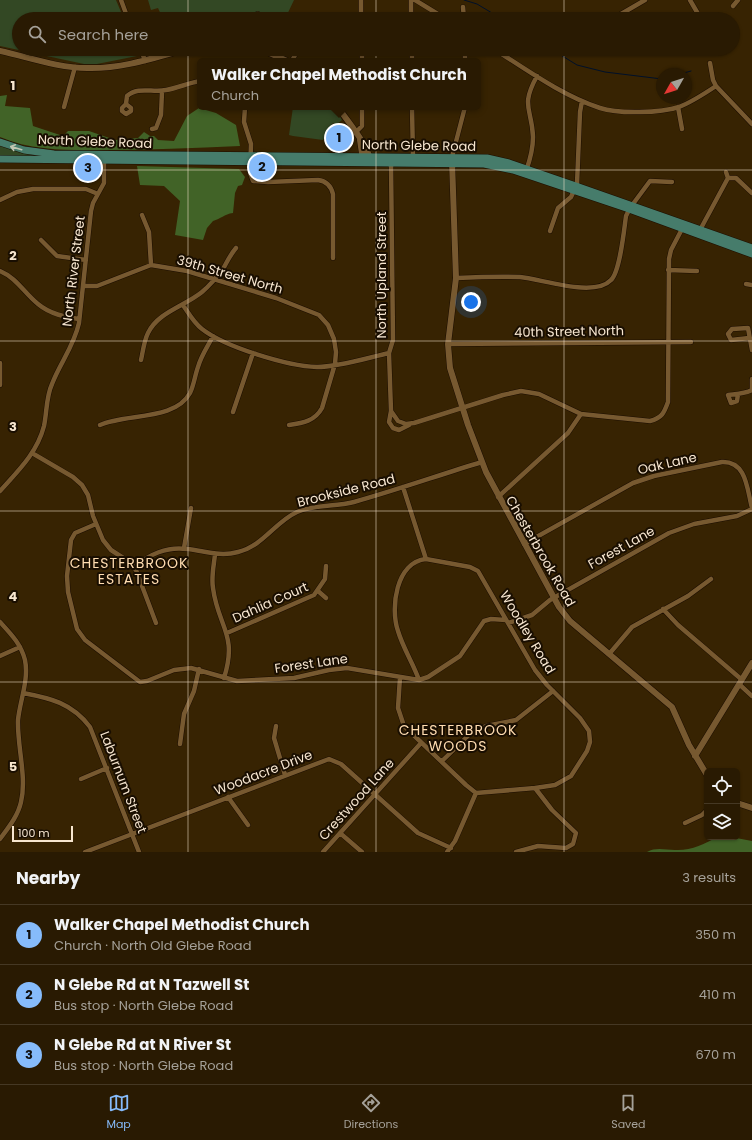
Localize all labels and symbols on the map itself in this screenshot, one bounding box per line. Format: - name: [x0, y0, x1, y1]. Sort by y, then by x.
- north arrow: [656, 68, 692, 104]
- text: 1: [11, 76, 15, 95]
- pin: 1: [326, 123, 352, 153]
- street label: North Glebe Road: [38, 130, 152, 153]
- street label: North Glebe Road: [362, 135, 476, 156]
- one-way arrow: [10, 143, 23, 151]
- pin: 2: [249, 152, 275, 182]
- pin: 3: [75, 153, 101, 183]
- street label: North Upland Street: [372, 211, 391, 339]
- street label: North River Street: [57, 214, 90, 328]
- text: 2: [9, 246, 17, 265]
- street label: 39th Street North: [175, 250, 285, 299]
- your location: [461, 292, 481, 312]
- street label: 40th Street North: [514, 321, 624, 342]
- text: 3: [9, 417, 17, 436]
- street label: Oak Lane: [636, 447, 698, 479]
- street label: Brookside Road: [295, 469, 397, 512]
- street label: Chesterbrook Road: [501, 492, 580, 610]
- street label: Forest Lane: [584, 521, 658, 574]
- district label: CHESTERBROOK ESTATES: [70, 553, 188, 589]
- street label: Dahlia Court: [229, 577, 311, 628]
- text: 4: [9, 587, 18, 606]
- street label: Woodley Road: [495, 587, 560, 677]
- street label: Forest Lane: [273, 649, 349, 678]
- district label: CHESTERBROOK WOODS: [399, 720, 517, 756]
- street label: Laburnum Street: [95, 728, 152, 836]
- street label: Woodacre Drive: [211, 745, 315, 800]
- street label: Crestwood Lane: [314, 754, 398, 845]
- text: 5: [9, 757, 17, 776]
- scale bar: [12, 824, 73, 843]

